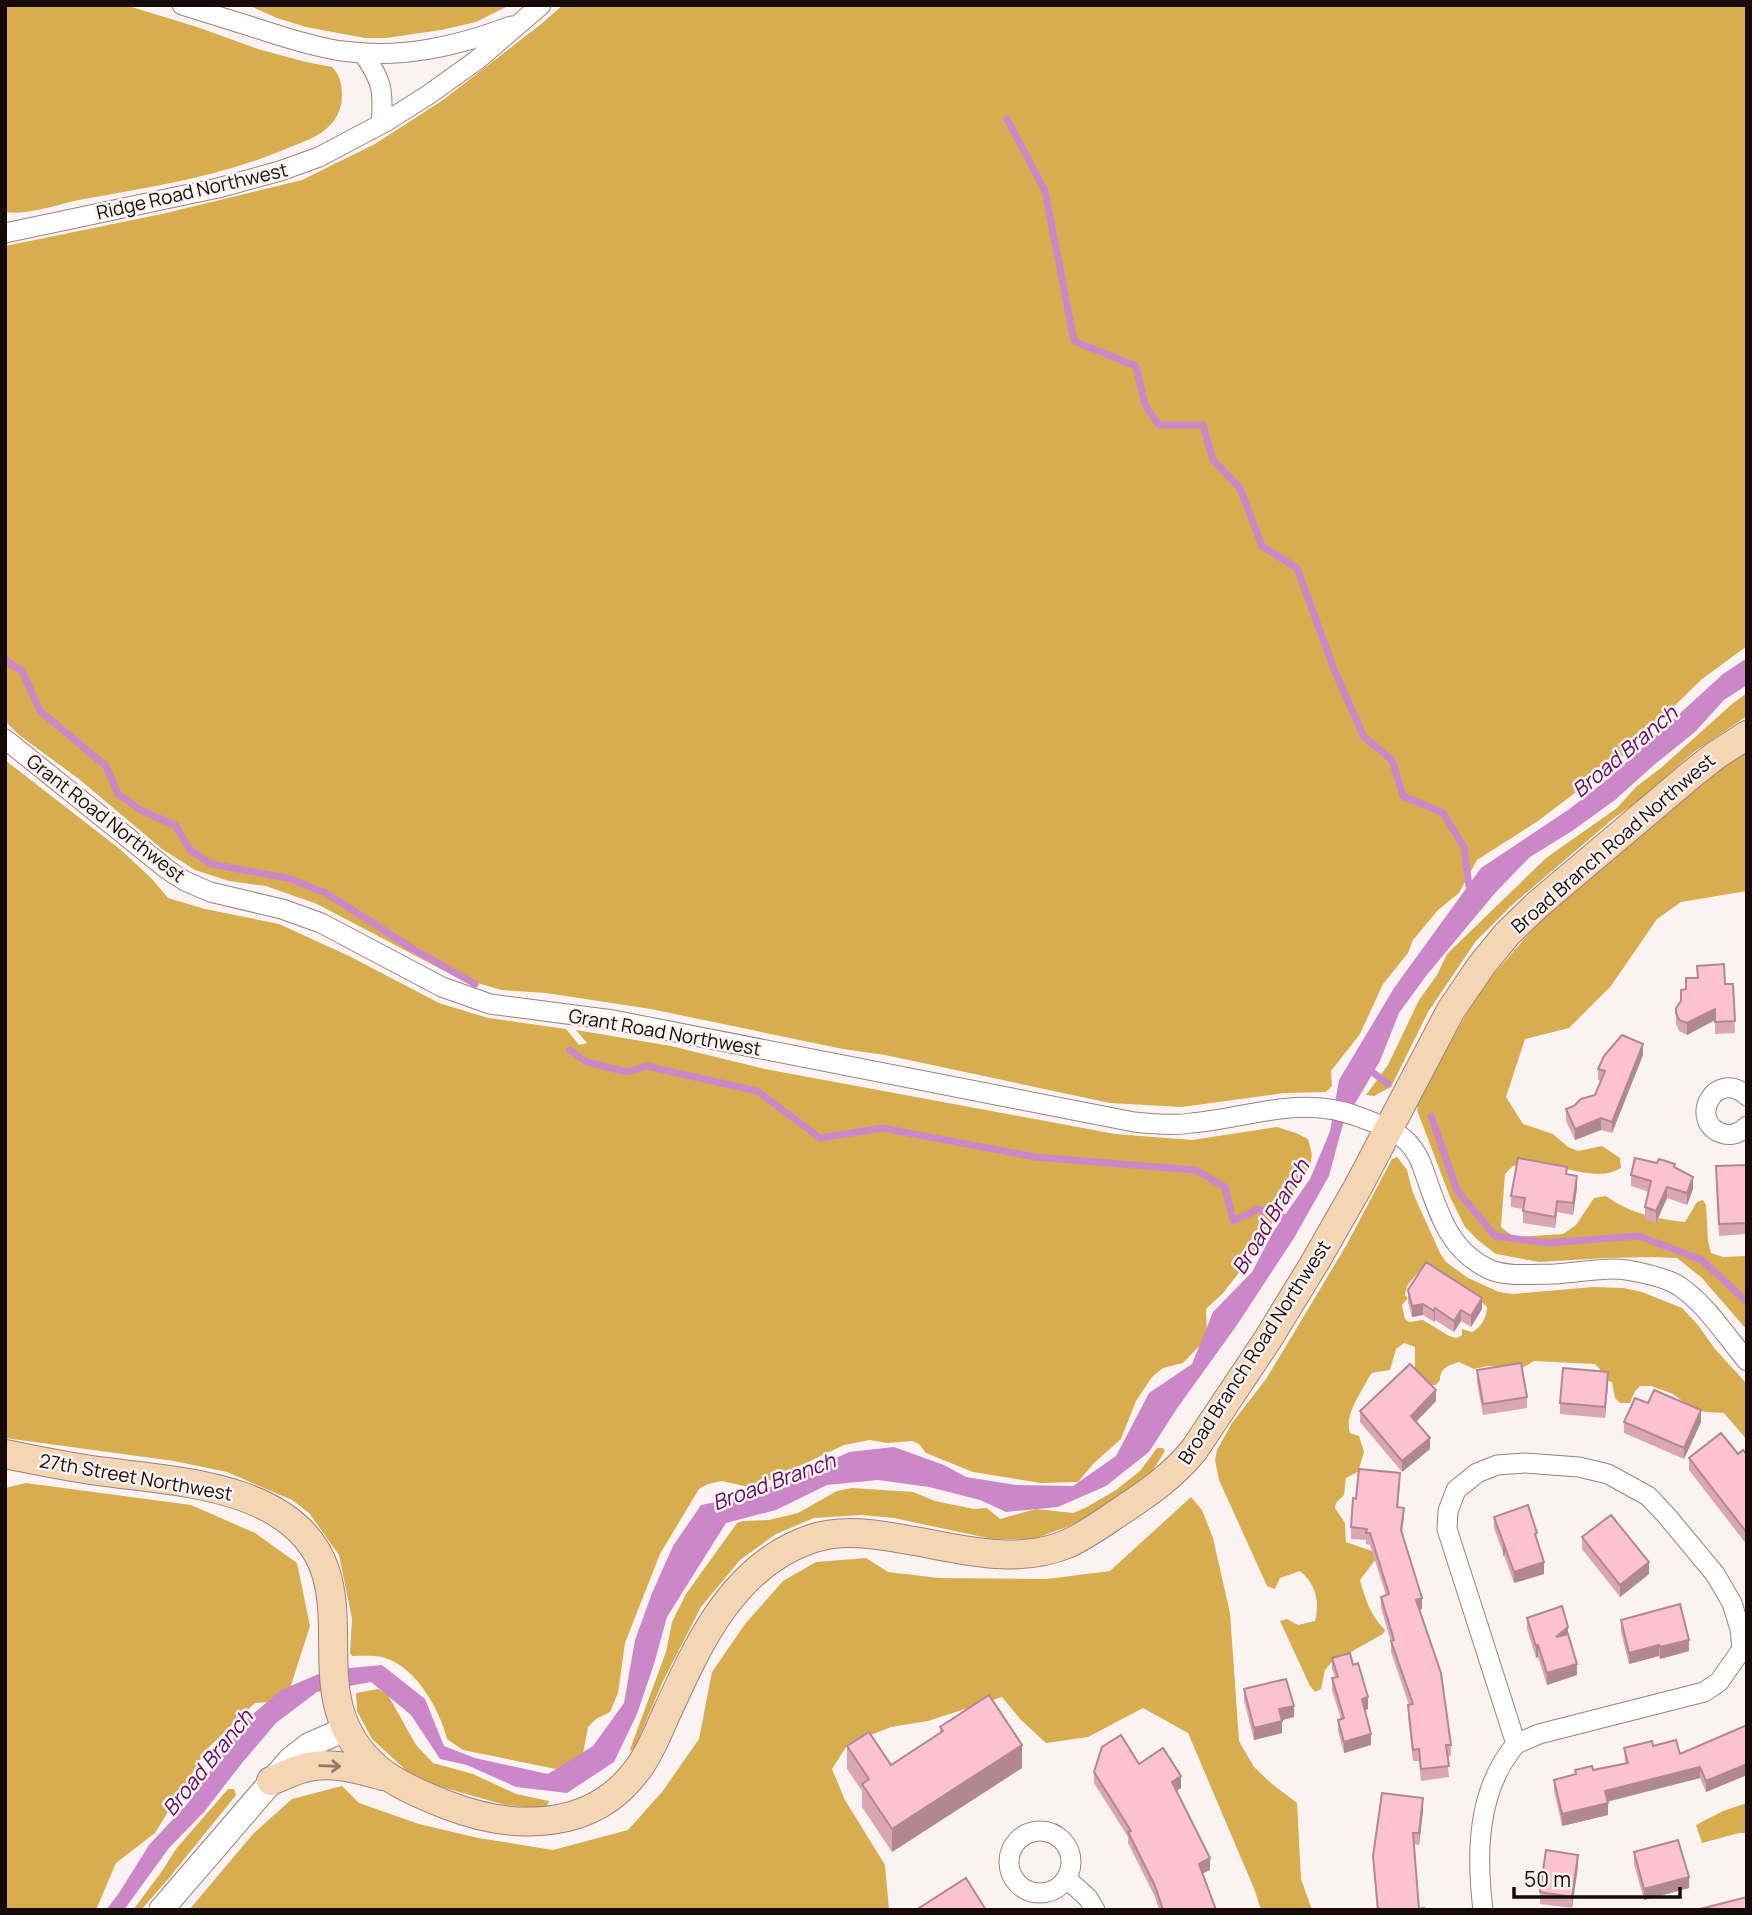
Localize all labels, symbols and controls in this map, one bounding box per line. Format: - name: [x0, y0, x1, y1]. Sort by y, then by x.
- street label: Ridge Road Northwest: [94, 156, 290, 226]
- water label: Broad Branch: [1566, 698, 1684, 803]
- street label: Broad Branch Road Northwest: [1505, 747, 1721, 939]
- street label: Grant Road Northwest: [21, 748, 191, 888]
- street label: Grant Road Northwest: [567, 1002, 763, 1062]
- water label: Broad Branch: [1225, 1153, 1316, 1279]
- street label: Broad Branch Road Northwest: [1172, 1235, 1336, 1469]
- water label: Broad Branch: [708, 1445, 841, 1516]
- street label: 27th Street Northwest: [37, 1447, 235, 1507]
- water label: Broad Branch: [156, 1702, 260, 1821]
- one-way arrow: [318, 1760, 341, 1773]
- scale bar: [1514, 1856, 1680, 1900]
- text: 50 m: [1524, 1865, 1571, 1893]

